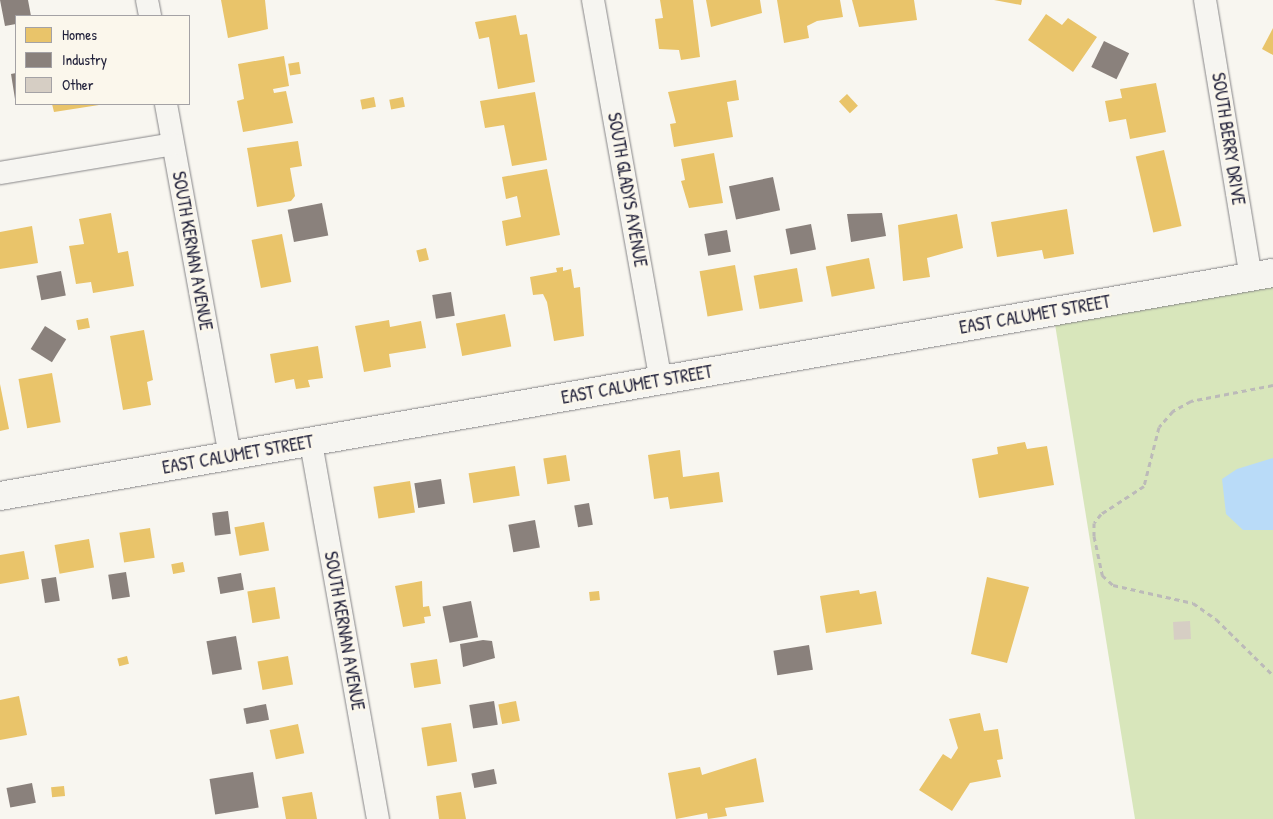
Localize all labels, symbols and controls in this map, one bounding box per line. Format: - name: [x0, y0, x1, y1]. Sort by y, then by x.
- legend: [15, 15, 190, 105]
- text: Homes: [62, 24, 97, 45]
- text: Industry: [62, 49, 107, 70]
- street label: SOUTH BERRY DRIVE: [1207, 71, 1249, 207]
- text: Other: [62, 74, 94, 95]
- street label: SOUTH GLADYS AVENUE: [603, 111, 651, 269]
- street label: SOUTH KERNAN AVENUE: [167, 170, 217, 332]
- street label: EAST CALUMET STREET: [958, 291, 1112, 339]
- street label: EAST CALUMET STREET: [560, 361, 714, 409]
- street label: EAST CALUMET STREET: [161, 431, 315, 479]
- street label: SOUTH KERNAN AVENUE: [319, 550, 369, 712]

